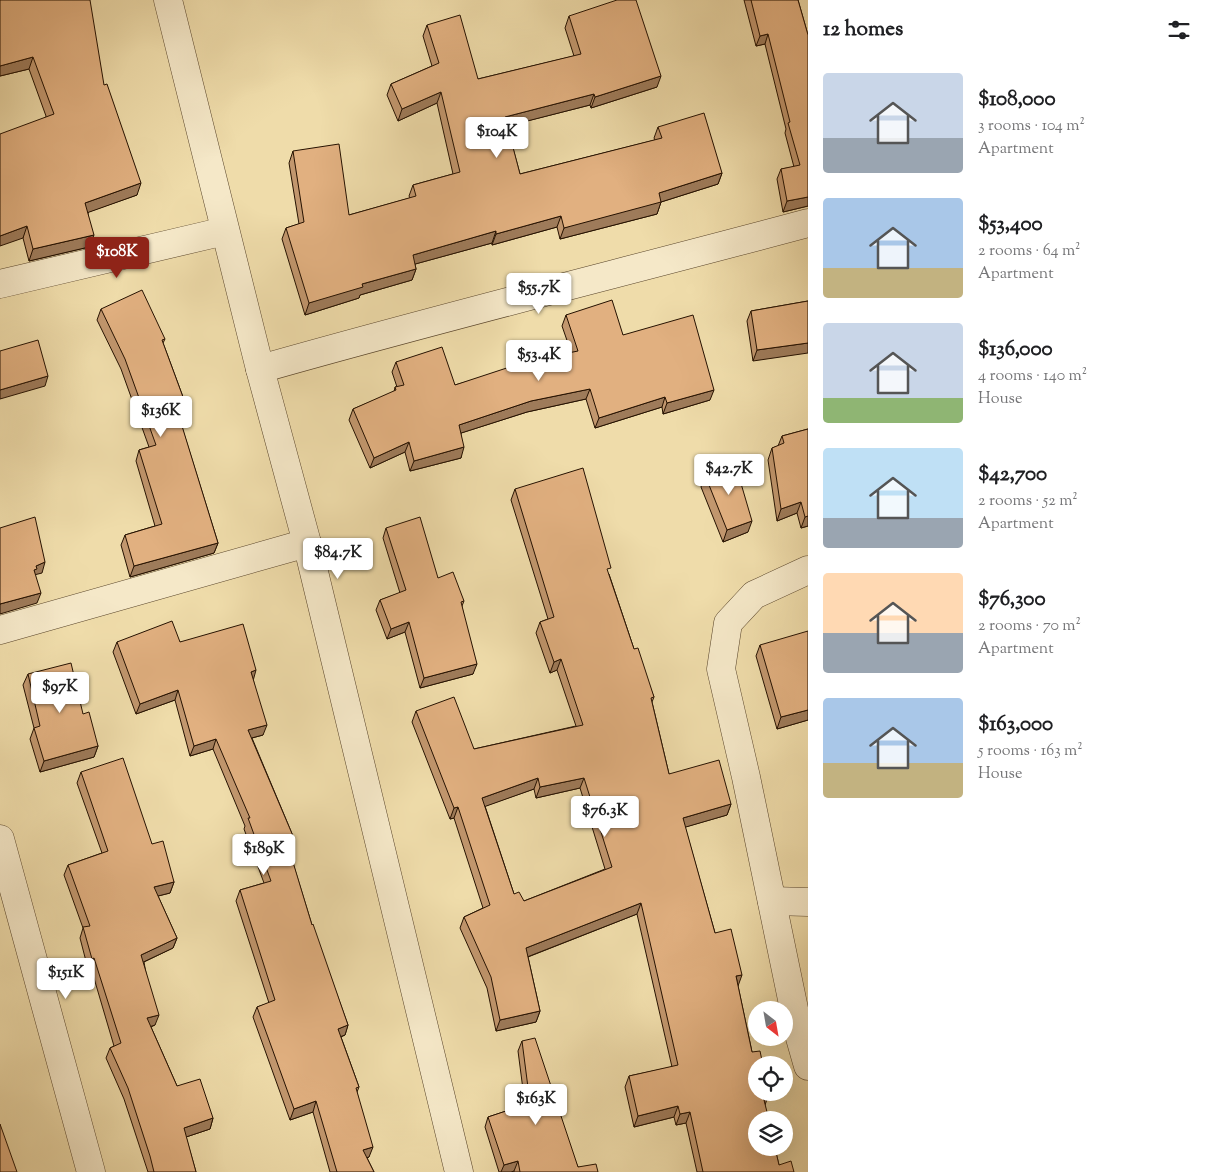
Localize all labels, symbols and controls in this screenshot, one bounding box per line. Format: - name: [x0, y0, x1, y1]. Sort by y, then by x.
- text: 12 homes: [823, 15, 903, 45]
- icon: filters: [1165, 16, 1193, 44]
- text: $108,000: [978, 85, 1056, 115]
- icon: home: [863, 93, 923, 153]
- text: 3 rooms · 104 m²: [978, 115, 1085, 138]
- pin: $104K: [462, 116, 532, 159]
- text: $104K: [476, 121, 518, 144]
- text: Apartment: [978, 138, 1054, 161]
- text: $53,400: [978, 210, 1043, 240]
- icon: home: [863, 218, 923, 278]
- pin: $108K: [82, 236, 152, 279]
- text: 2 rooms · 64 m²: [978, 240, 1081, 263]
- text: $108K: [96, 241, 138, 264]
- text: Apartment: [978, 263, 1054, 286]
- pin: $55.7K: [498, 272, 580, 315]
- text: $55.7K: [517, 277, 561, 300]
- text: $136,000: [978, 335, 1053, 365]
- pin: $53.4K: [498, 340, 580, 382]
- icon: home: [863, 343, 923, 403]
- text: $53.4K: [517, 344, 561, 367]
- text: 4 rooms · 140 m²: [978, 365, 1087, 388]
- text: House: [978, 388, 1022, 411]
- pin: $136K: [126, 396, 196, 438]
- text: $136K: [141, 400, 181, 423]
- pin: $42.7K: [688, 454, 770, 496]
- text: $42.7K: [705, 458, 753, 481]
- text: $42,700: [978, 460, 1047, 490]
- icon: home: [863, 468, 923, 528]
- text: 2 rooms · 52 m²: [978, 490, 1078, 513]
- text: Apartment: [978, 513, 1054, 536]
- pin: $84.7K: [297, 538, 379, 580]
- text: $84.7K: [314, 542, 362, 565]
- text: $76,300: [978, 585, 1046, 615]
- icon: home: [863, 593, 923, 653]
- text: 2 rooms · 70 m²: [978, 615, 1081, 638]
- text: Apartment: [978, 638, 1054, 661]
- pin: $97K: [30, 672, 90, 714]
- text: $97K: [42, 676, 78, 699]
- text: $163,000: [978, 710, 1053, 740]
- icon: home: [863, 718, 923, 778]
- text: 5 rooms · 163 m²: [978, 740, 1083, 763]
- text: House: [978, 763, 1022, 786]
- pin: $76.3K: [564, 796, 646, 838]
- text: $76.3K: [582, 800, 628, 823]
- pin: $189K: [229, 834, 299, 876]
- text: $189K: [243, 838, 285, 861]
- pin: $151K: [31, 958, 101, 1000]
- text: $151K: [48, 962, 84, 985]
- north arrow: [748, 1001, 792, 1046]
- map controls: [748, 1001, 793, 1156]
- button: locate: [748, 1056, 793, 1101]
- pin: $163K: [501, 1084, 571, 1126]
- text: $163K: [516, 1088, 556, 1111]
- button: layers: [748, 1111, 793, 1156]

